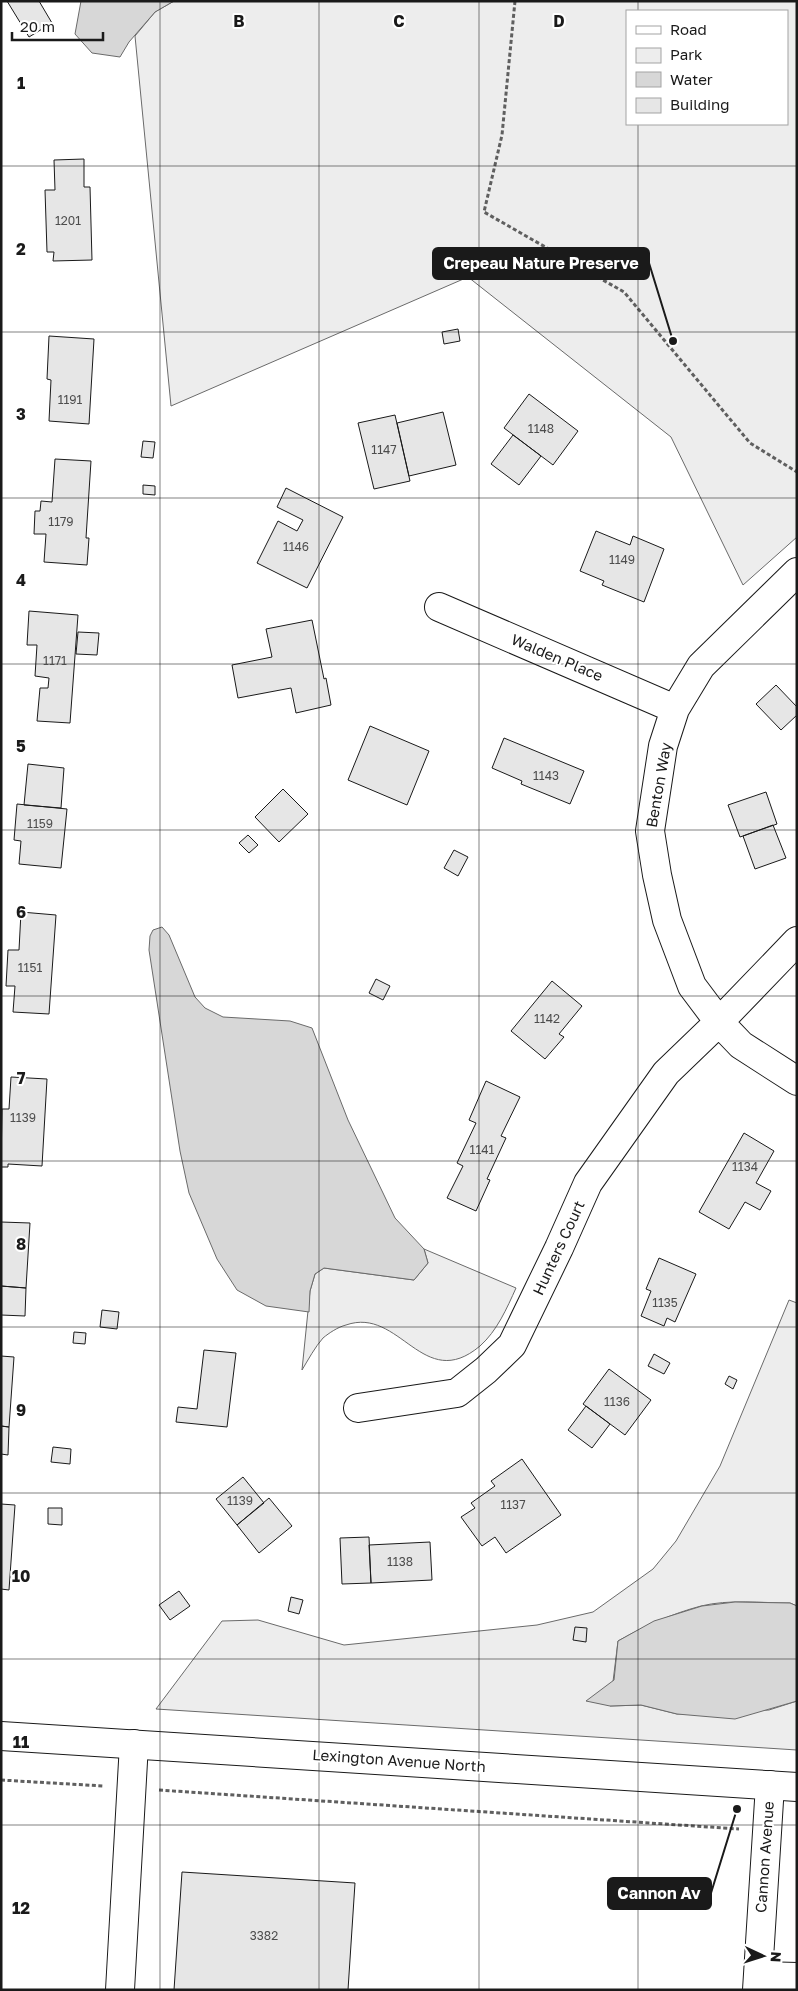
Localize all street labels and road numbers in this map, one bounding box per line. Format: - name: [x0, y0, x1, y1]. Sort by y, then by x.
- street label: Walden Place: [509, 630, 606, 685]
- street label: Benton Way: [642, 740, 674, 829]
- street label: Hunters Court: [528, 1197, 588, 1298]
- street label: Lexington Avenue North: [312, 1745, 486, 1775]
- street label: Cannon Avenue: [751, 1800, 777, 1913]

